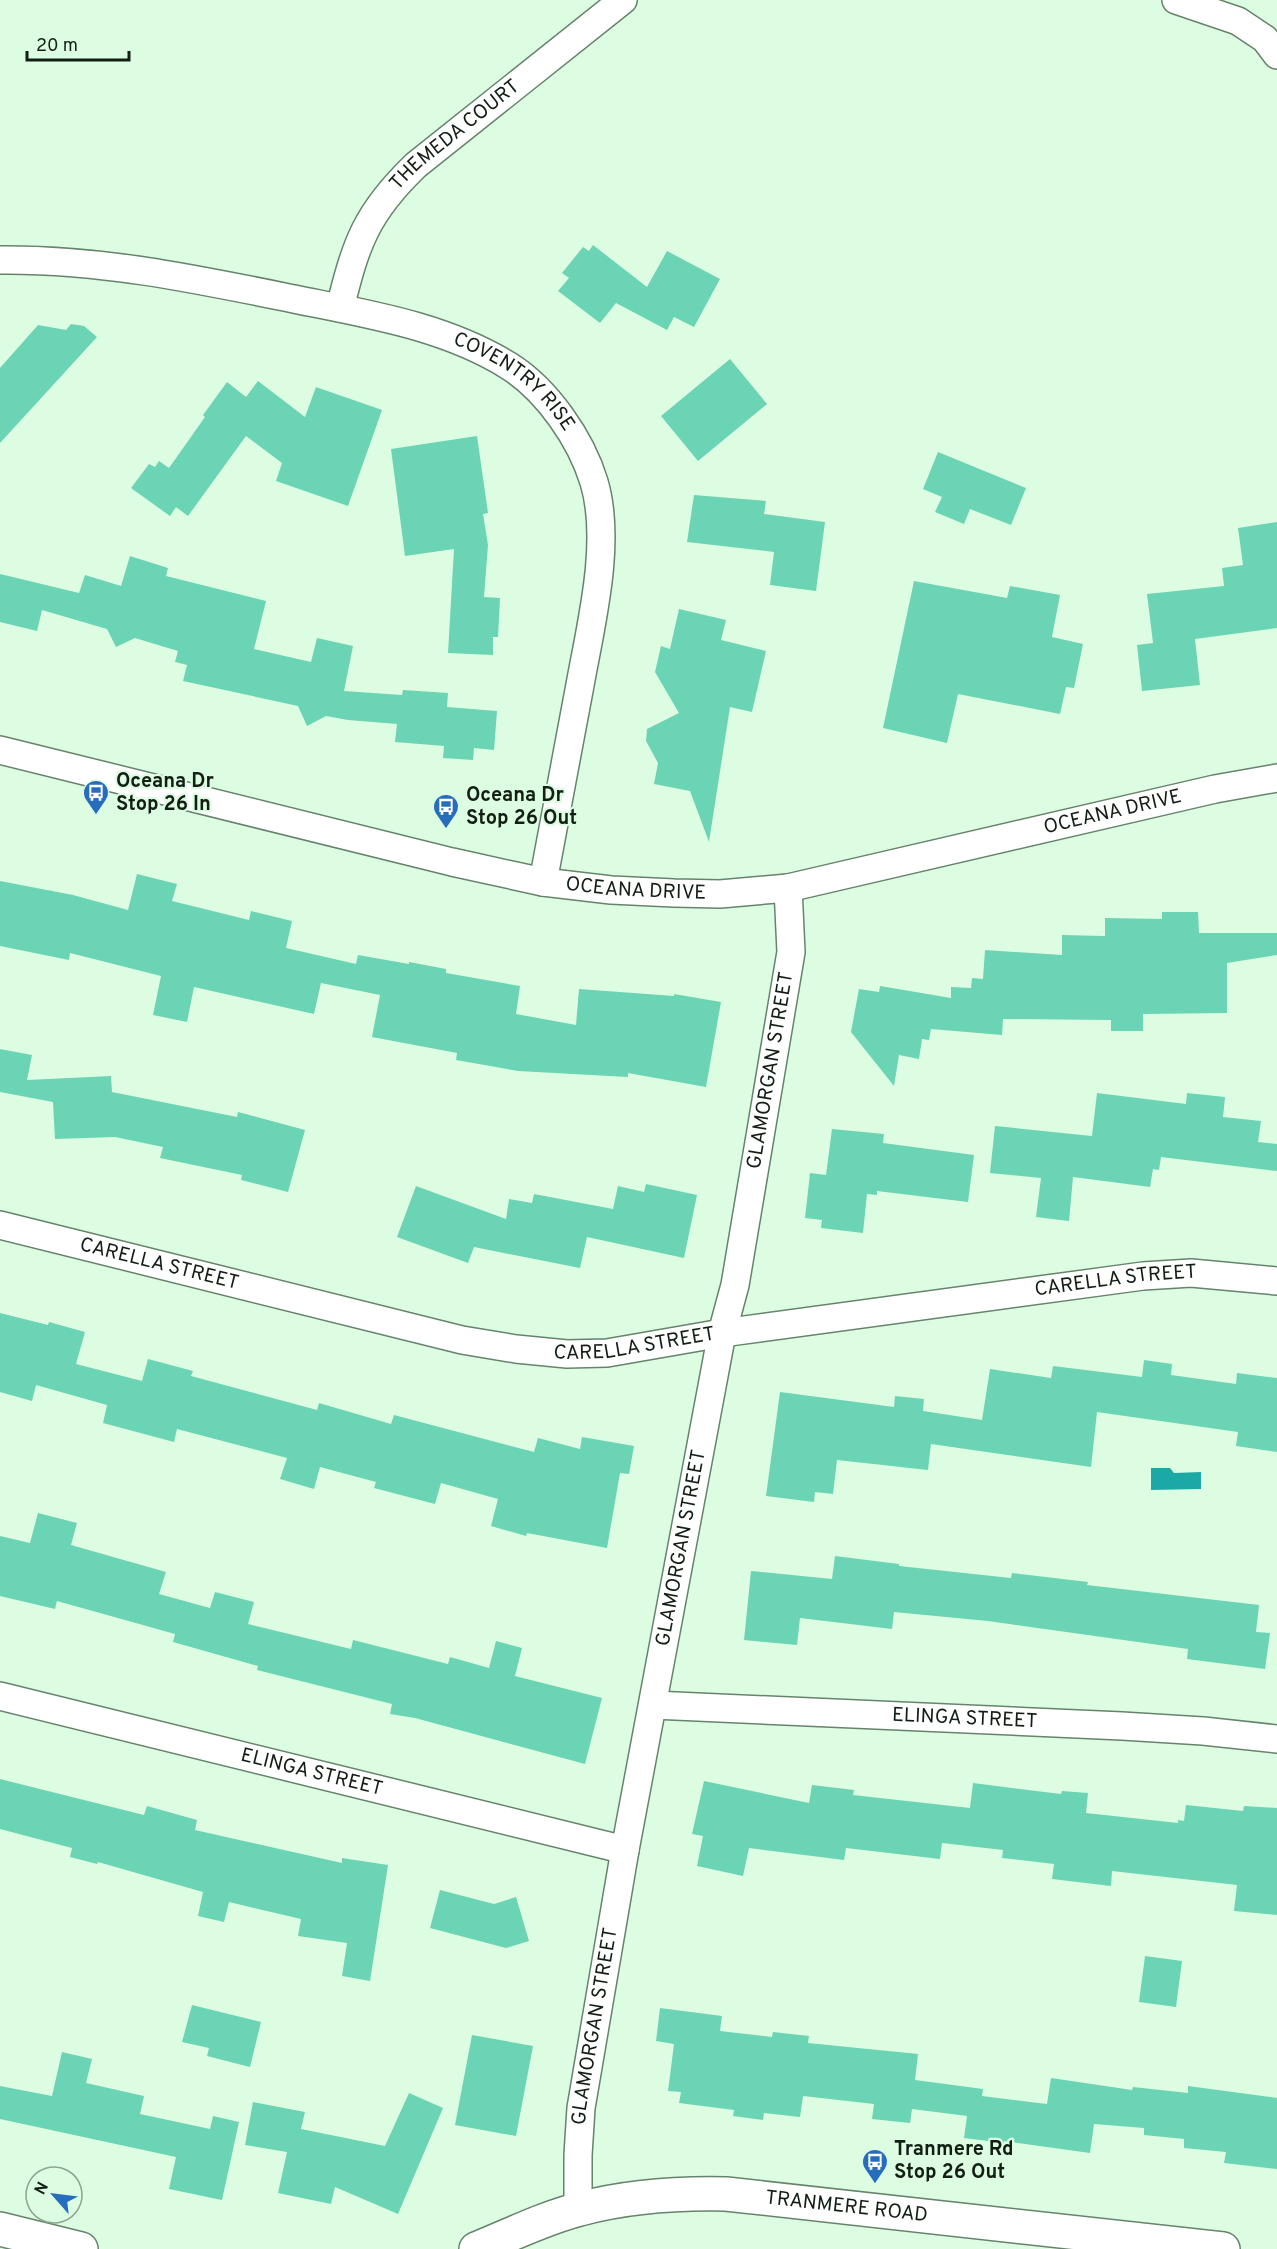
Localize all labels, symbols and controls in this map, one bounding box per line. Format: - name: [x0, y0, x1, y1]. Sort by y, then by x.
- scale bar: [27, 24, 129, 62]
- text: 20 m: [36, 35, 78, 58]
- street label: THEMEDA COURT: [384, 74, 525, 196]
- street label: COVENTRY RISE: [449, 327, 580, 436]
- place label: Oceana Dr Stop 26 In: [116, 769, 214, 818]
- bus stop icon: Oceana Dr Stop 26 In: [81, 778, 111, 816]
- place label: Oceana Dr Stop 26 Out: [466, 783, 577, 832]
- street label: OCEANA DRIVE: [1041, 784, 1184, 841]
- bus stop icon: Oceana Dr Stop 26 Out: [431, 792, 461, 830]
- street label: OCEANA DRIVE: [564, 872, 706, 907]
- street label: GLAMORGAN STREET: [742, 970, 800, 1171]
- street label: CARELLA STREET: [77, 1232, 241, 1297]
- street label: CARELLA STREET: [1033, 1260, 1198, 1304]
- street label: CARELLA STREET: [552, 1321, 717, 1367]
- street label: GLAMORGAN STREET: [650, 1448, 713, 1649]
- street label: ELINGA STREET: [891, 1703, 1038, 1735]
- street label: ELINGA STREET: [238, 1743, 386, 1803]
- street label: GLAMORGAN STREET: [567, 1926, 625, 2126]
- place label: Tranmere Rd Stop 26 Out: [894, 2137, 1014, 2186]
- bus stop icon: Tranmere Rd Stop 26 Out: [860, 2147, 890, 2185]
- north arrow: [24, 2165, 84, 2225]
- text: N: [31, 2179, 54, 2199]
- street label: TRANMERE ROAD: [764, 2185, 929, 2229]

